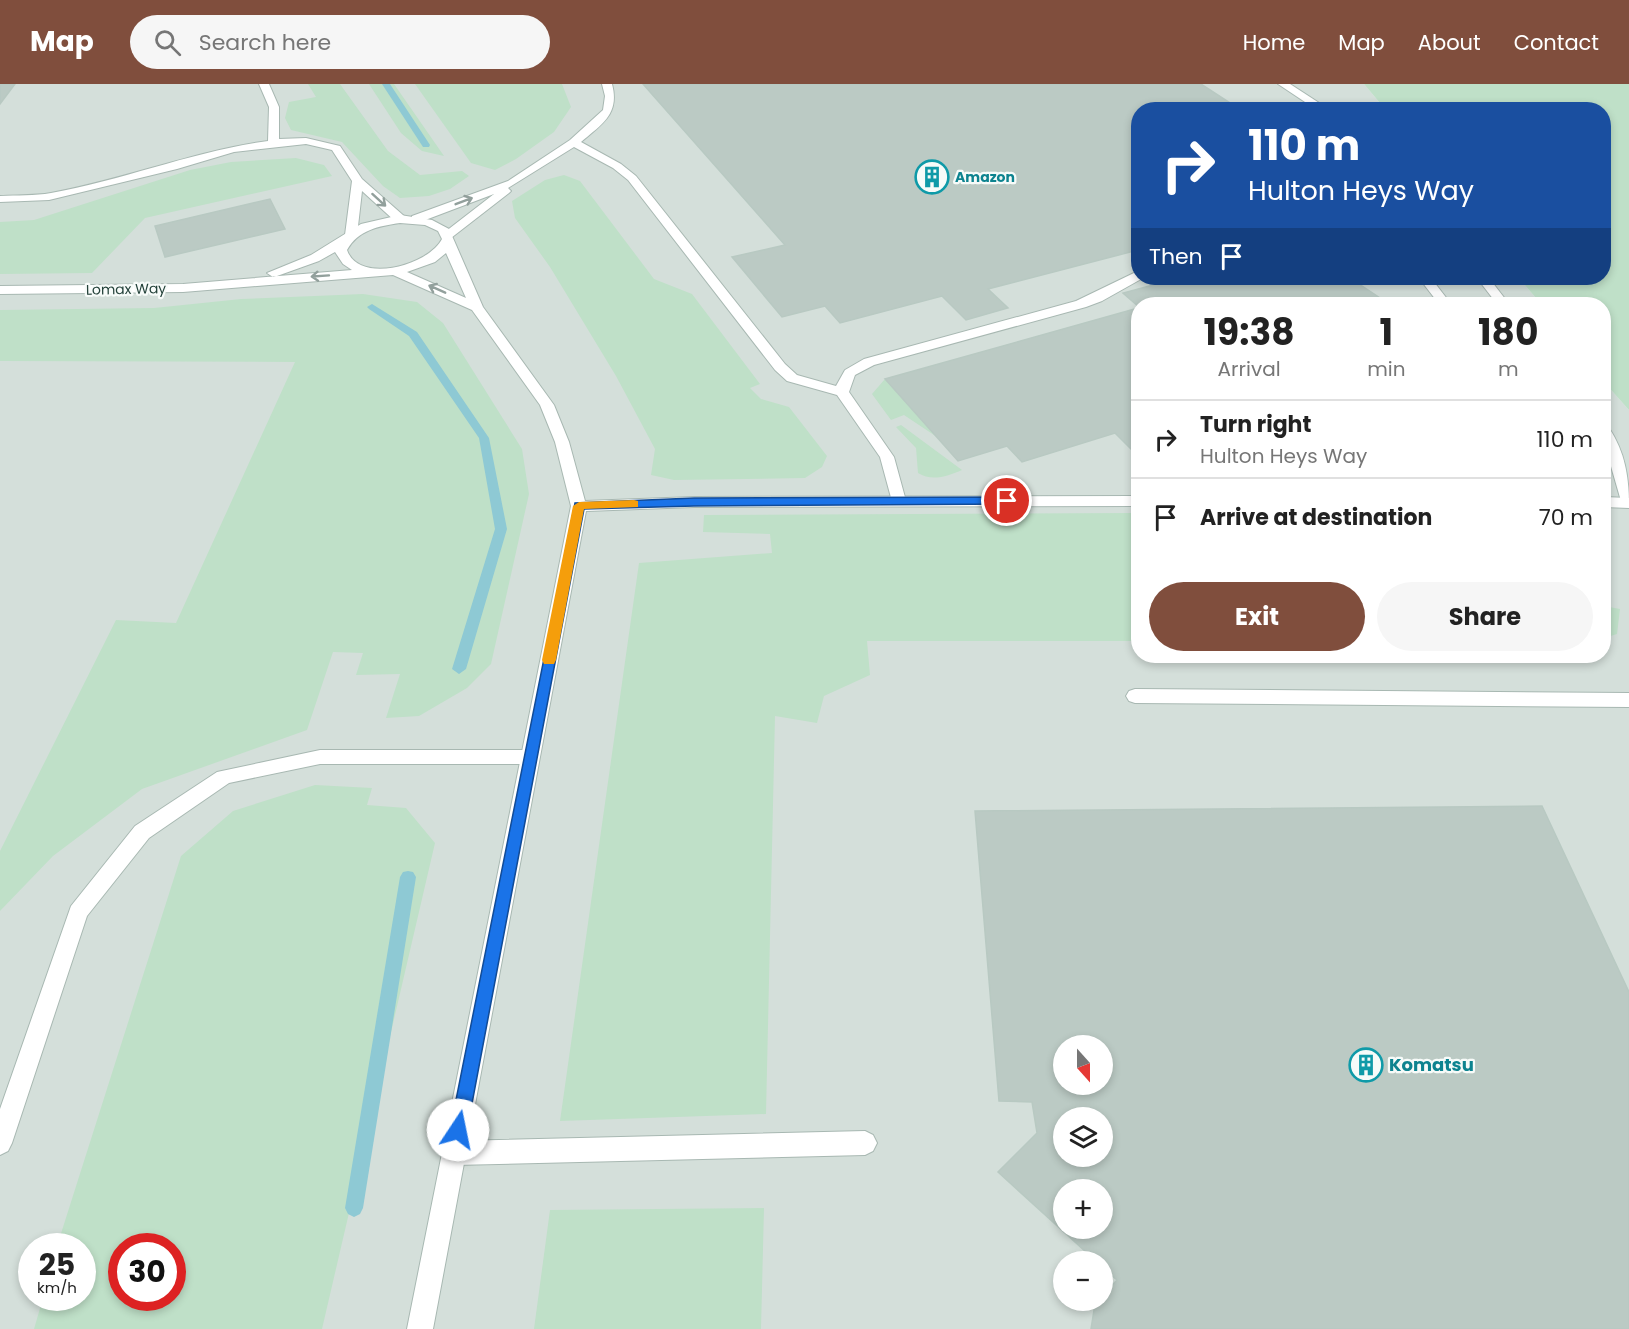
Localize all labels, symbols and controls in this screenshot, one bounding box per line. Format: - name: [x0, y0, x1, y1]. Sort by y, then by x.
- search box: [130, 15, 550, 69]
- text: Map: [30, 22, 94, 61]
- icon: search: [151, 26, 184, 59]
- text: Search here: [199, 27, 331, 58]
- text: Home: [1243, 28, 1305, 57]
- text: Map: [1338, 28, 1385, 57]
- text: About: [1418, 28, 1481, 57]
- text: Contact: [1514, 28, 1599, 57]
- text: 110 m: [1248, 116, 1360, 175]
- icon: right: [1149, 126, 1227, 204]
- building icon: Amazon: [914, 159, 950, 195]
- place label: Amazon: [955, 167, 1015, 187]
- text: Hulton Heys Way: [1248, 172, 1474, 209]
- one-way arrow: [371, 193, 386, 207]
- one-way arrow: [454, 195, 473, 206]
- icon: arrive: [1215, 240, 1248, 273]
- text: Then: [1149, 241, 1203, 272]
- one-way arrow: [310, 271, 330, 282]
- street label: Lomax Way: [86, 278, 166, 300]
- one-way arrow: [428, 283, 446, 294]
- text: 19:38: [1204, 307, 1295, 358]
- text: 1: [1380, 307, 1393, 358]
- text: 180: [1478, 307, 1538, 358]
- text: Arrival: [1218, 355, 1281, 383]
- text: min: [1367, 355, 1406, 383]
- text: m: [1498, 355, 1519, 383]
- text: Turn right: [1200, 409, 1311, 440]
- icon: right: [1149, 423, 1182, 456]
- text: 110 m: [1537, 424, 1593, 455]
- text: Hulton Heys Way: [1200, 442, 1367, 470]
- pin: [981, 475, 1032, 526]
- icon: arrive: [990, 484, 1023, 517]
- icon: arrive: [1149, 501, 1182, 534]
- text: Arrive at destination: [1200, 502, 1432, 533]
- text: 70 m: [1539, 502, 1593, 533]
- button: Exit: [1149, 582, 1365, 651]
- button: Share: [1377, 582, 1593, 651]
- north arrow: [1053, 1035, 1113, 1095]
- map controls: [1053, 1035, 1113, 1311]
- building icon: Komatsu: [1348, 1047, 1384, 1083]
- place label: Komatsu: [1389, 1052, 1474, 1077]
- position arrow: [426, 1098, 490, 1162]
- button: layers: [1053, 1107, 1113, 1167]
- button: +: [1053, 1179, 1113, 1239]
- speed limit sign: 30: [108, 1233, 186, 1311]
- text: 25: [39, 1243, 75, 1286]
- button: −: [1053, 1251, 1113, 1311]
- text: km/h: [37, 1277, 77, 1298]

